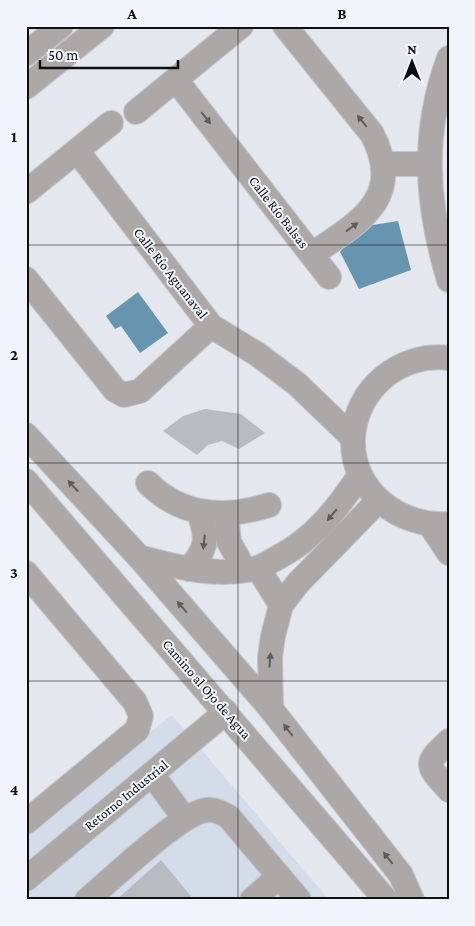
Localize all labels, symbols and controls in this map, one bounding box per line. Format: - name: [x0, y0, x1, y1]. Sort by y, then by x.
- text: A: [126, 5, 137, 22]
- text: B: [337, 5, 347, 22]
- scale bar: [40, 38, 178, 70]
- north arrow: [388, 38, 438, 88]
- text: N: [407, 41, 417, 57]
- text: 50 m: [48, 47, 78, 63]
- one-way arrow: [201, 111, 212, 124]
- one-way arrow: [356, 115, 367, 128]
- text: 1: [11, 128, 17, 145]
- street label: Calle Río Balsas: [246, 173, 312, 251]
- one-way arrow: [346, 222, 359, 232]
- street label: Calle Río Aguanaval: [131, 224, 212, 322]
- text: 2: [10, 346, 18, 363]
- one-way arrow: [67, 480, 79, 492]
- one-way arrow: [327, 508, 338, 521]
- one-way arrow: [200, 535, 208, 551]
- text: 3: [10, 564, 18, 581]
- one-way arrow: [176, 601, 188, 613]
- street label: Camino al Ojo de Agua: [159, 636, 255, 743]
- one-way arrow: [267, 652, 275, 668]
- one-way arrow: [282, 724, 293, 737]
- street label: Retorno Industrial: [81, 756, 171, 834]
- text: 4: [10, 781, 19, 798]
- one-way arrow: [382, 852, 393, 865]

